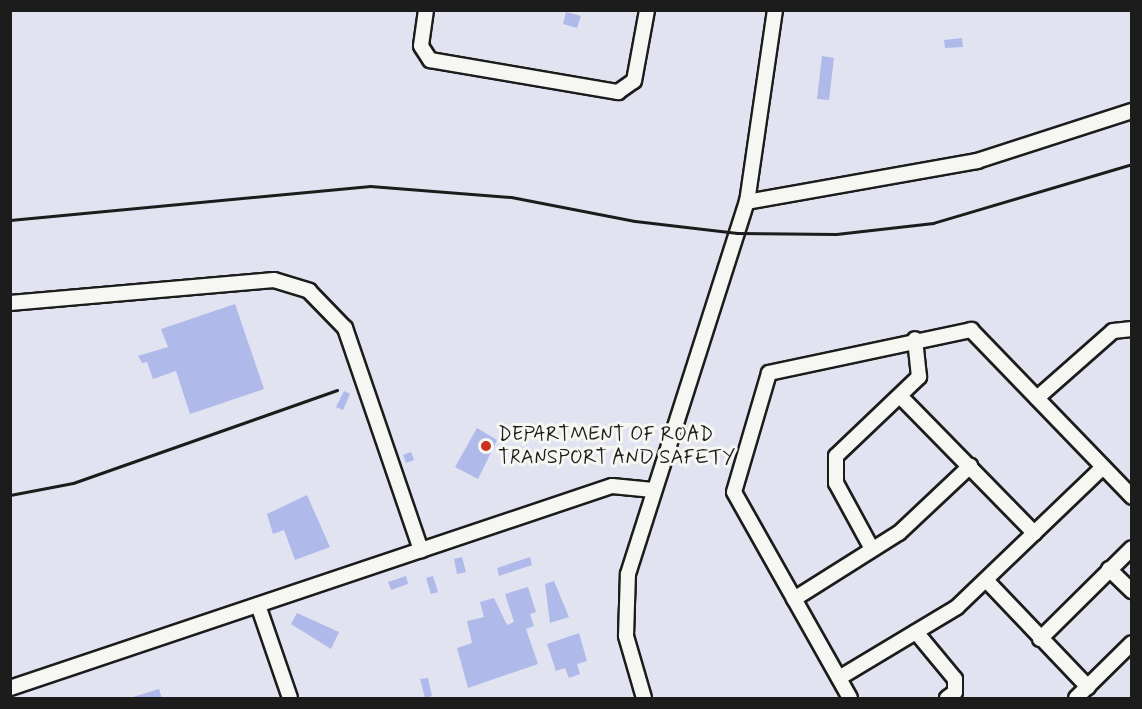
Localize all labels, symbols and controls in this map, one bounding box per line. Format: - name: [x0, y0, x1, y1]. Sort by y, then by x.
- place label: DEPARTMENT OF ROAD TRANSPORT AND SAFETY: [498, 422, 733, 469]
- marker: DEPARTMENT OF ROAD TRANSPORT AND SAFETY: [479, 439, 493, 453]

